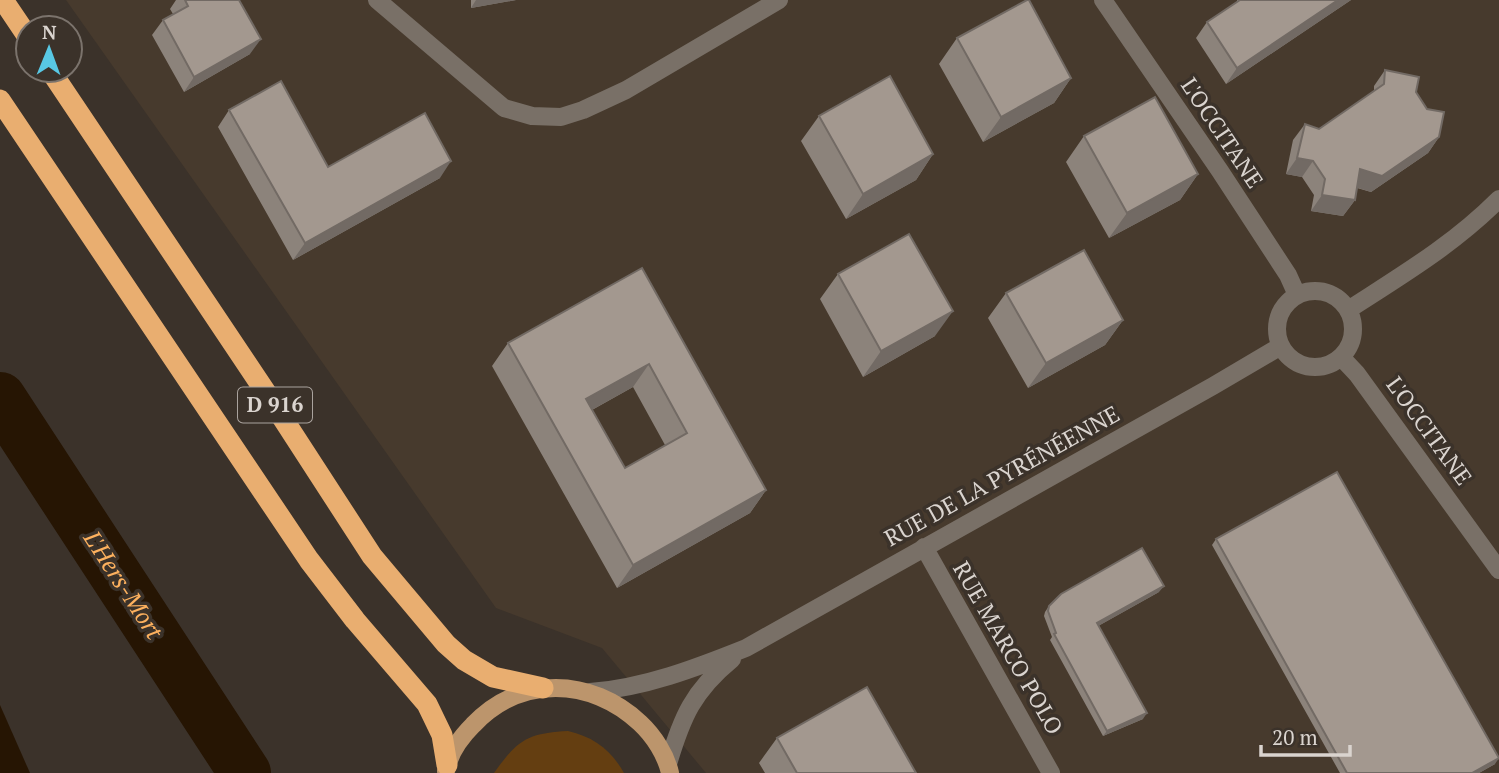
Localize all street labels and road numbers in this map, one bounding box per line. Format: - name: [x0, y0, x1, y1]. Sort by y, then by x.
- street label: L'OCCITANE: [1174, 71, 1271, 194]
- street label: L'OCCITANE: [1380, 370, 1479, 491]
- road number: D 916: [238, 388, 312, 422]
- street label: RUE DE LA PYRÉNÉENNE: [879, 398, 1125, 553]
- street label: RUE MARCO POLO: [946, 556, 1071, 740]

